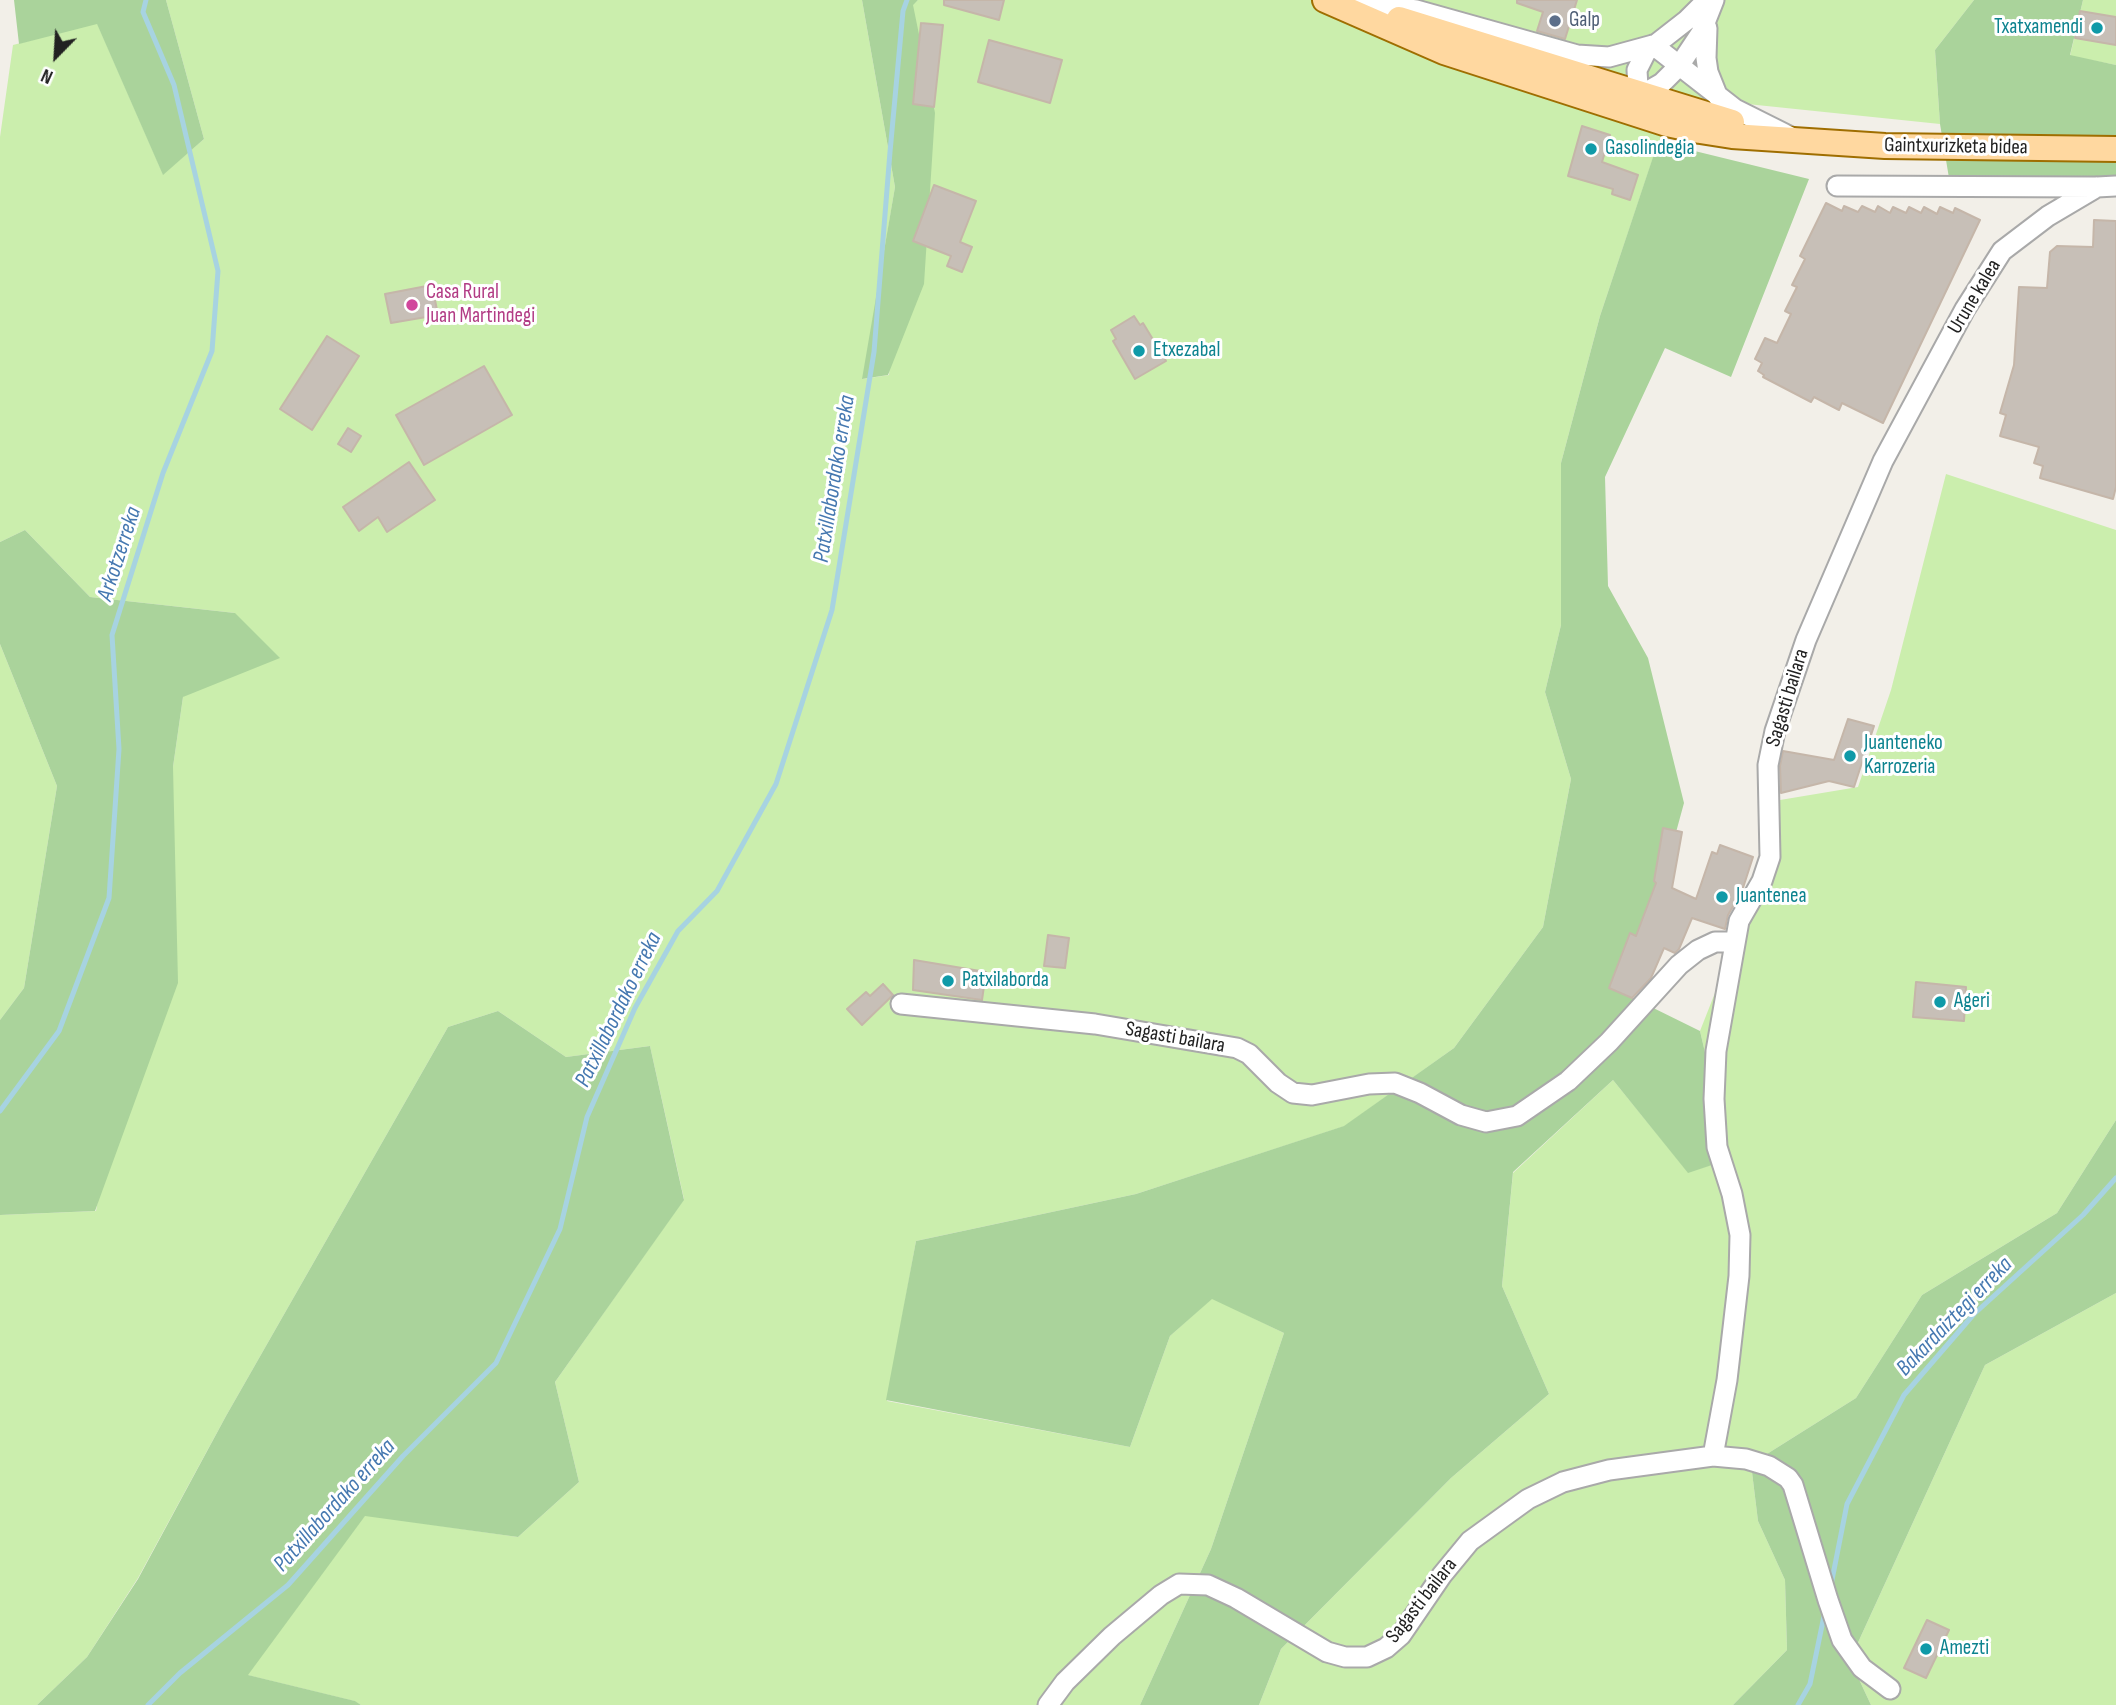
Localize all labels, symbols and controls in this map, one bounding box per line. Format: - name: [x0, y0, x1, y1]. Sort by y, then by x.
- place label: Galp: [1569, 8, 1600, 34]
- marker: Galp: [1547, 13, 1563, 29]
- place label: Txatxamendi: [1994, 15, 2083, 41]
- marker: Txatxamendi: [2089, 20, 2105, 36]
- north arrow: [21, 21, 91, 91]
- text: N: [38, 63, 57, 88]
- street label: Gaintxurizketa bidea: [1884, 133, 2028, 161]
- place label: Gasolindegia: [1605, 136, 1695, 162]
- marker: Gasolindegia: [1583, 141, 1599, 157]
- street label: Urune kalea: [1943, 255, 2007, 339]
- place label: Casa Rural Juan Martindegi: [426, 280, 535, 330]
- marker: Casa Rural Juan Martindegi: [404, 297, 420, 313]
- place label: Etxezabal: [1153, 338, 1220, 364]
- marker: Etxezabal: [1131, 343, 1147, 359]
- water label: Patxillabordako erreka: [808, 394, 862, 564]
- water label: Arkotzerreka: [92, 504, 148, 604]
- street label: Sagasti bailara: [1761, 646, 1815, 750]
- place label: Juanteneko Karrozeria: [1864, 731, 1943, 781]
- marker: Juanteneko Karrozeria: [1842, 748, 1858, 764]
- place label: Juantenea: [1736, 884, 1806, 910]
- marker: Juantenea: [1714, 889, 1730, 905]
- water label: Patxillabordako erreka: [570, 928, 668, 1092]
- place label: Patxilaborda: [962, 968, 1049, 994]
- marker: Patxilaborda: [940, 973, 956, 989]
- place label: Ageri: [1954, 989, 1990, 1015]
- marker: Ageri: [1932, 994, 1948, 1010]
- street label: Sagasti bailara: [1123, 1017, 1227, 1059]
- water label: Bakardaiztegi erreka: [1891, 1252, 2019, 1382]
- water label: Patxillabordako erreka: [268, 1434, 402, 1578]
- street label: Sagasti bailara: [1381, 1553, 1463, 1649]
- place label: Amezti: [1940, 1636, 1989, 1662]
- marker: Amezti: [1918, 1641, 1934, 1657]

